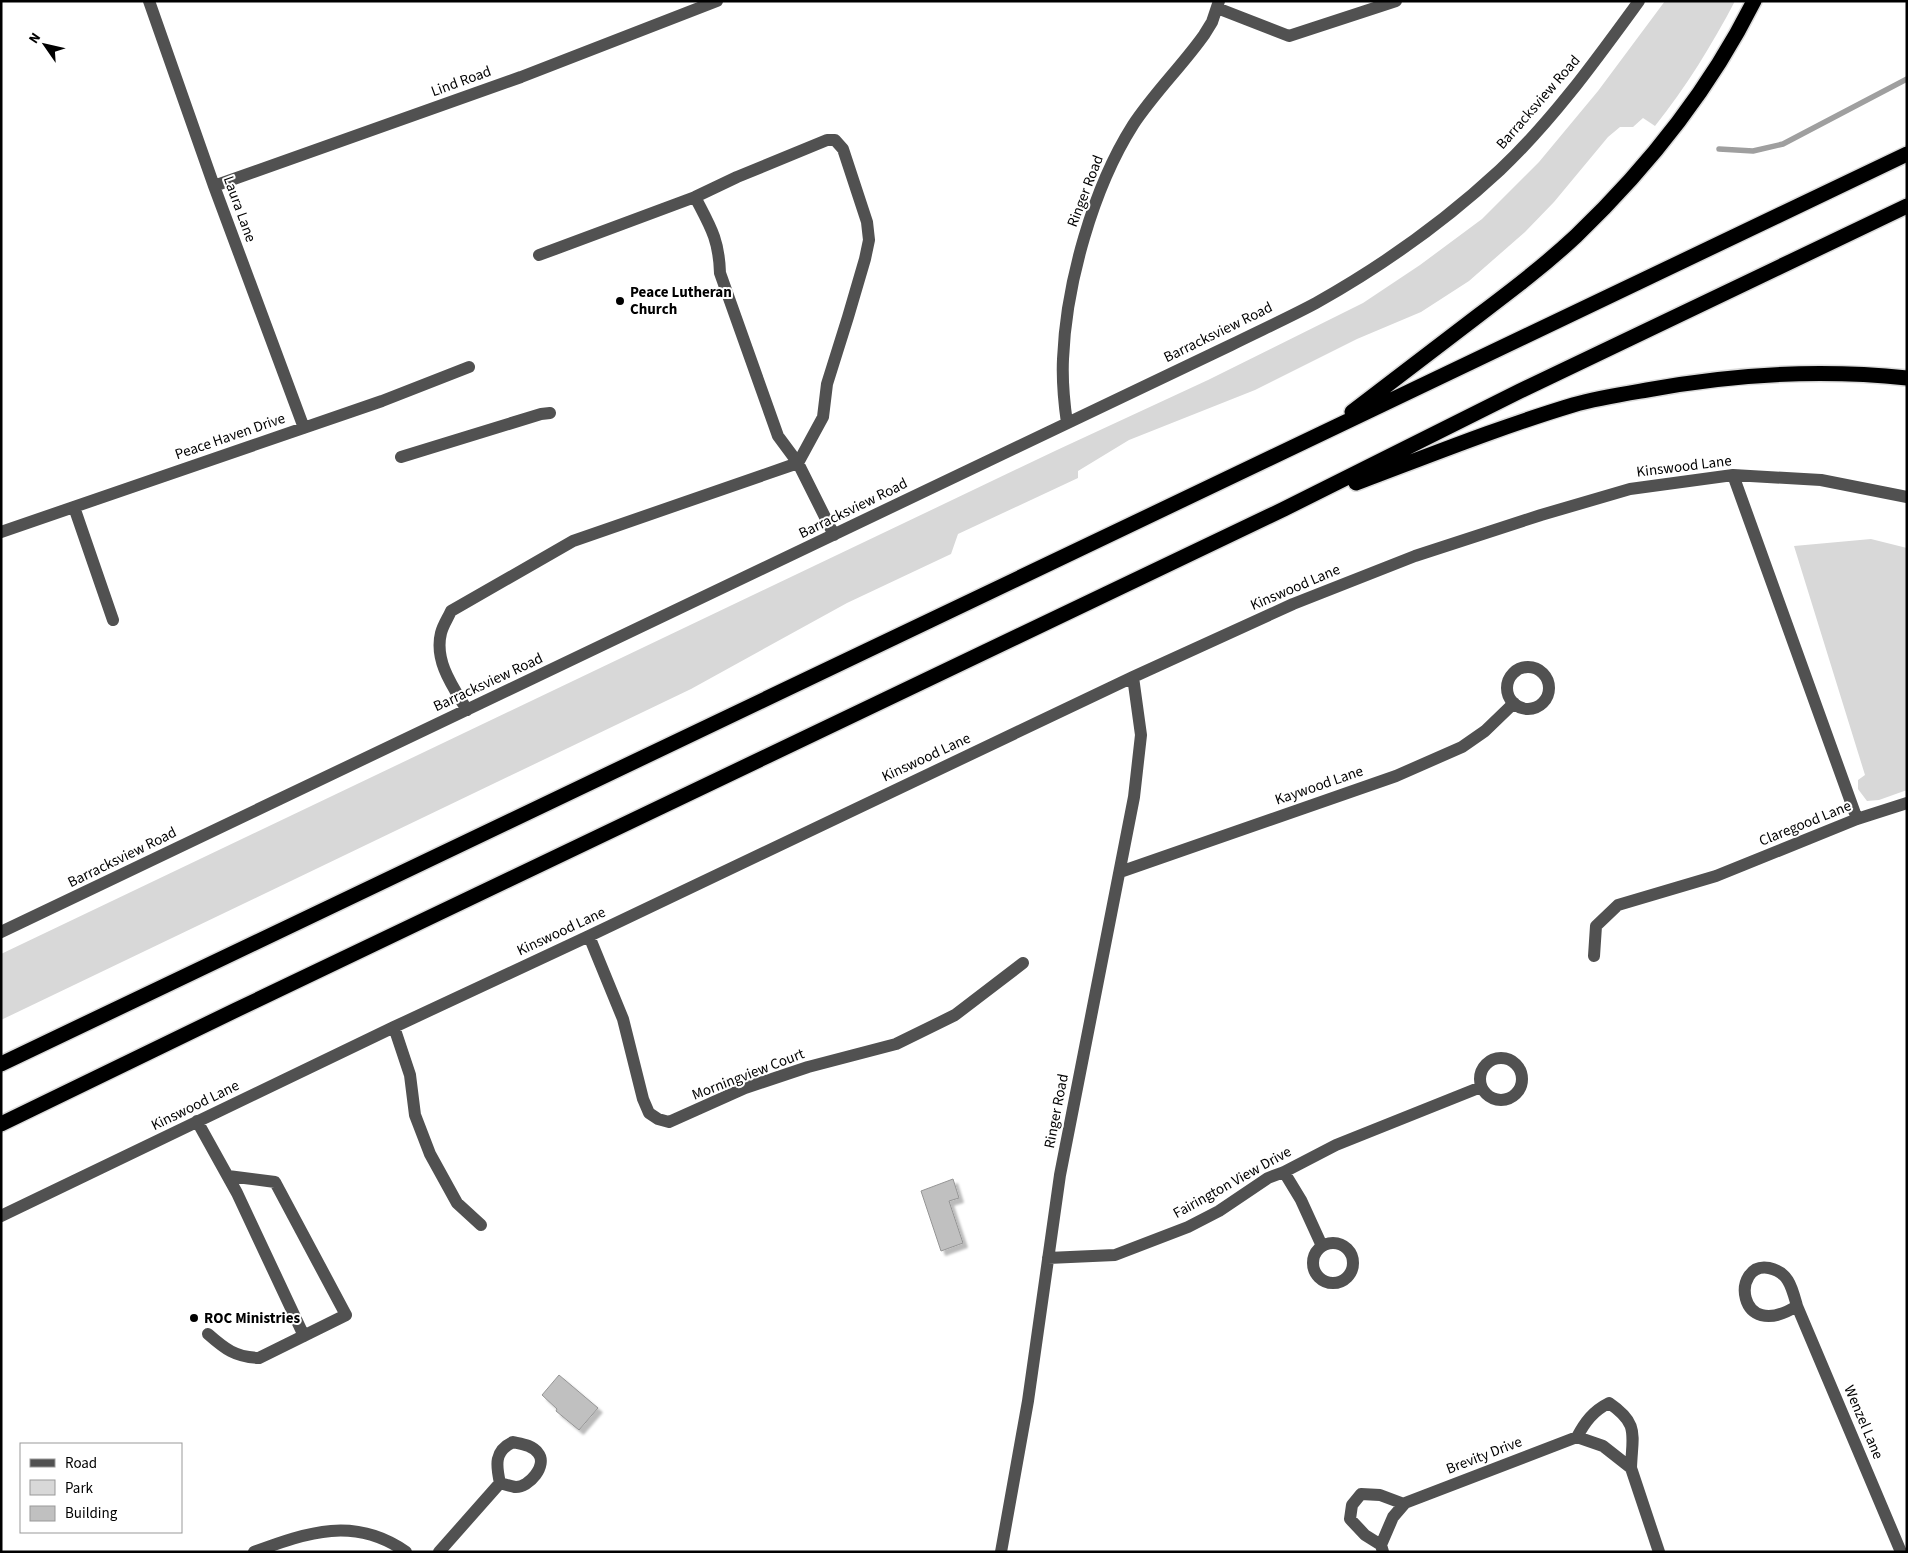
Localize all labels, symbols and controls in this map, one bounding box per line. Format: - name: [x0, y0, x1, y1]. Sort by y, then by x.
- north arrow: [20, 20, 70, 70]
- text: N: [24, 29, 46, 48]
- street label: Barracksview Road: [1491, 51, 1585, 154]
- street label: Lind Road: [428, 61, 494, 102]
- street label: Ringer Road: [1062, 152, 1109, 230]
- street label: Laura Lane: [218, 173, 261, 245]
- place label: Peace Lutheran Church: [630, 282, 732, 320]
- marker: Peace Lutheran Church: [614, 295, 626, 307]
- street label: Barracksview Road: [1160, 297, 1276, 368]
- street label: Peace Haven Drive: [172, 408, 288, 465]
- street label: Kinswood Lane: [1635, 450, 1733, 483]
- street label: Barracksview Road: [795, 473, 911, 544]
- street label: Kinswood Lane: [1247, 559, 1343, 616]
- street label: Barracksview Road: [430, 648, 546, 717]
- street label: Kinswood Lane: [878, 728, 974, 787]
- street label: Kaywood Lane: [1272, 761, 1366, 810]
- street label: Claregood Lane: [1756, 795, 1854, 852]
- street label: Barracksview Road: [64, 822, 180, 893]
- street label: Kinswood Lane: [513, 902, 609, 961]
- street label: Morningview Court: [689, 1043, 807, 1106]
- street label: Ringer Road: [1039, 1072, 1074, 1150]
- street label: Kinswood Lane: [148, 1075, 243, 1136]
- street label: Fairington View Drive: [1169, 1141, 1295, 1224]
- place label: ROC Ministries: [204, 1308, 300, 1329]
- marker: ROC Ministries: [188, 1312, 200, 1324]
- street label: Wenzel Lane: [1839, 1382, 1889, 1462]
- street label: Brevity Drive: [1443, 1431, 1525, 1480]
- legend: [20, 1443, 182, 1533]
- text: Road: [65, 1453, 97, 1474]
- text: Park: [65, 1478, 94, 1499]
- text: Building: [65, 1503, 118, 1524]

